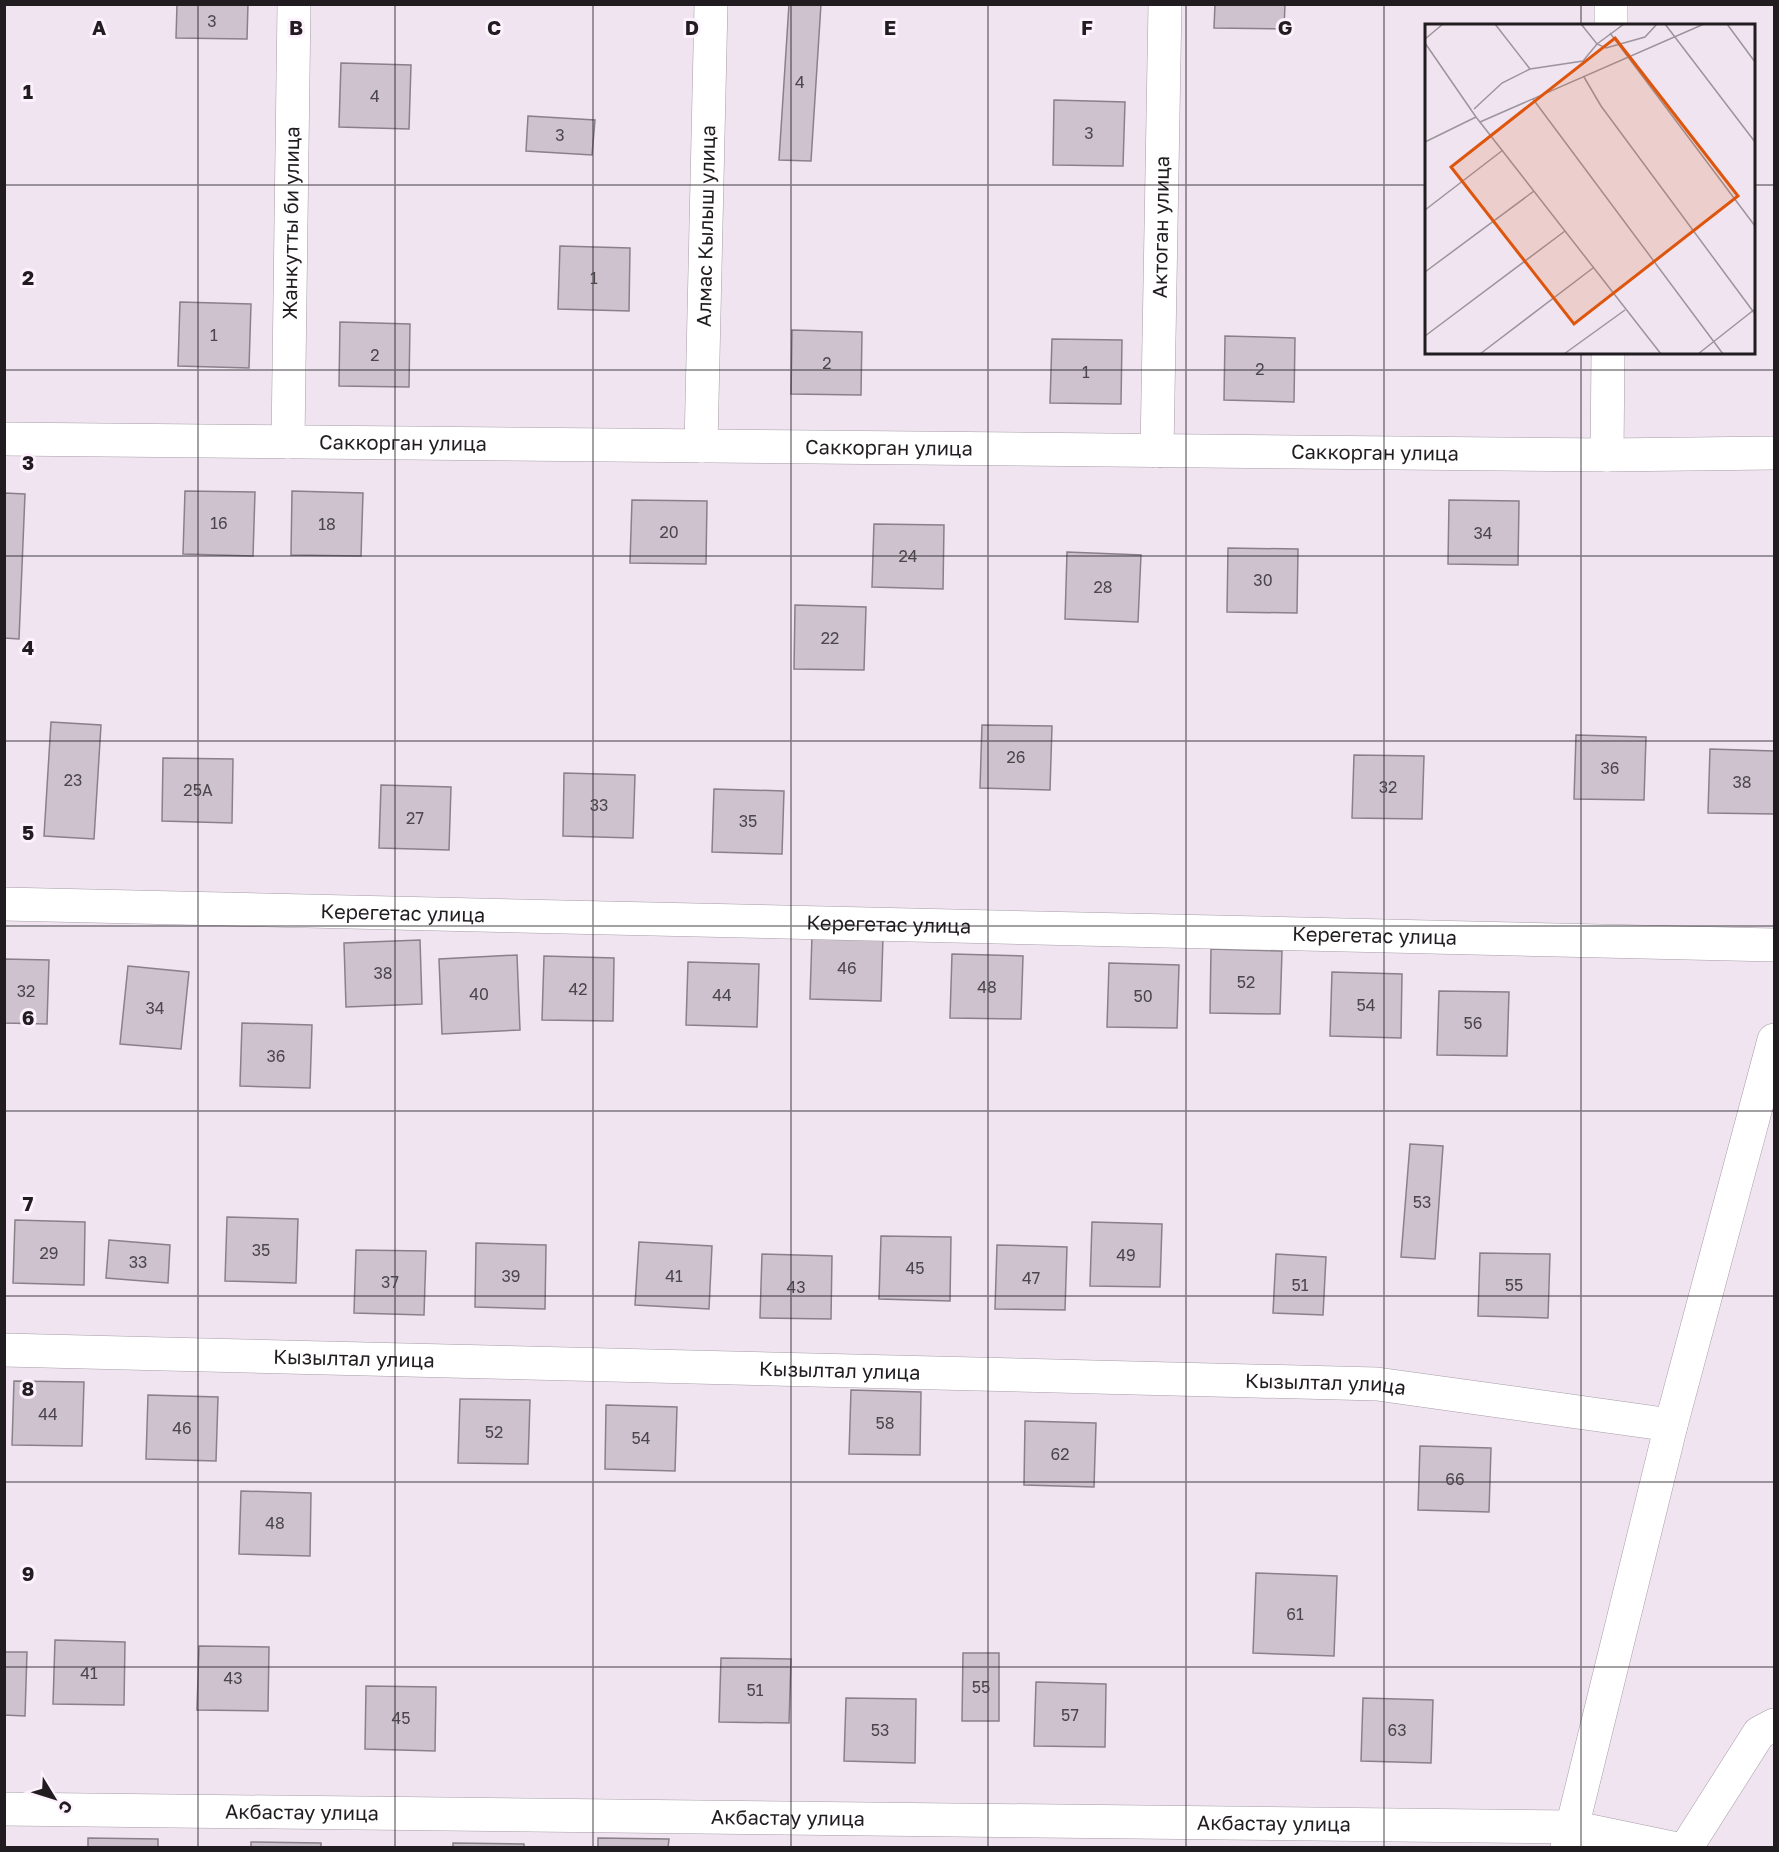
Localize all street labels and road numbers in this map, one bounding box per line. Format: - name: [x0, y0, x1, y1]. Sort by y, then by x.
- street label: Алмас Кылыш улица: [691, 125, 719, 327]
- street label: Жанкутты би улица: [277, 126, 303, 320]
- street label: Актоган улица: [1147, 156, 1173, 298]
- street label: Саккорган улица: [319, 429, 487, 455]
- street label: Саккорган улица: [805, 434, 973, 460]
- street label: Саккорган улица: [1291, 439, 1459, 465]
- street label: Керегетас улица: [320, 898, 486, 926]
- street label: Керегетас улица: [806, 910, 971, 937]
- street label: Керегетас улица: [1292, 921, 1457, 949]
- street label: Кызылтал улица: [273, 1344, 435, 1372]
- street label: Кызылтал улица: [759, 1356, 921, 1384]
- street label: Кызылтал улица: [1245, 1368, 1408, 1399]
- street label: Акбастау улица: [225, 1799, 379, 1824]
- street label: Акбастау улица: [711, 1804, 865, 1830]
- street label: Акбастау улица: [1197, 1810, 1351, 1835]

